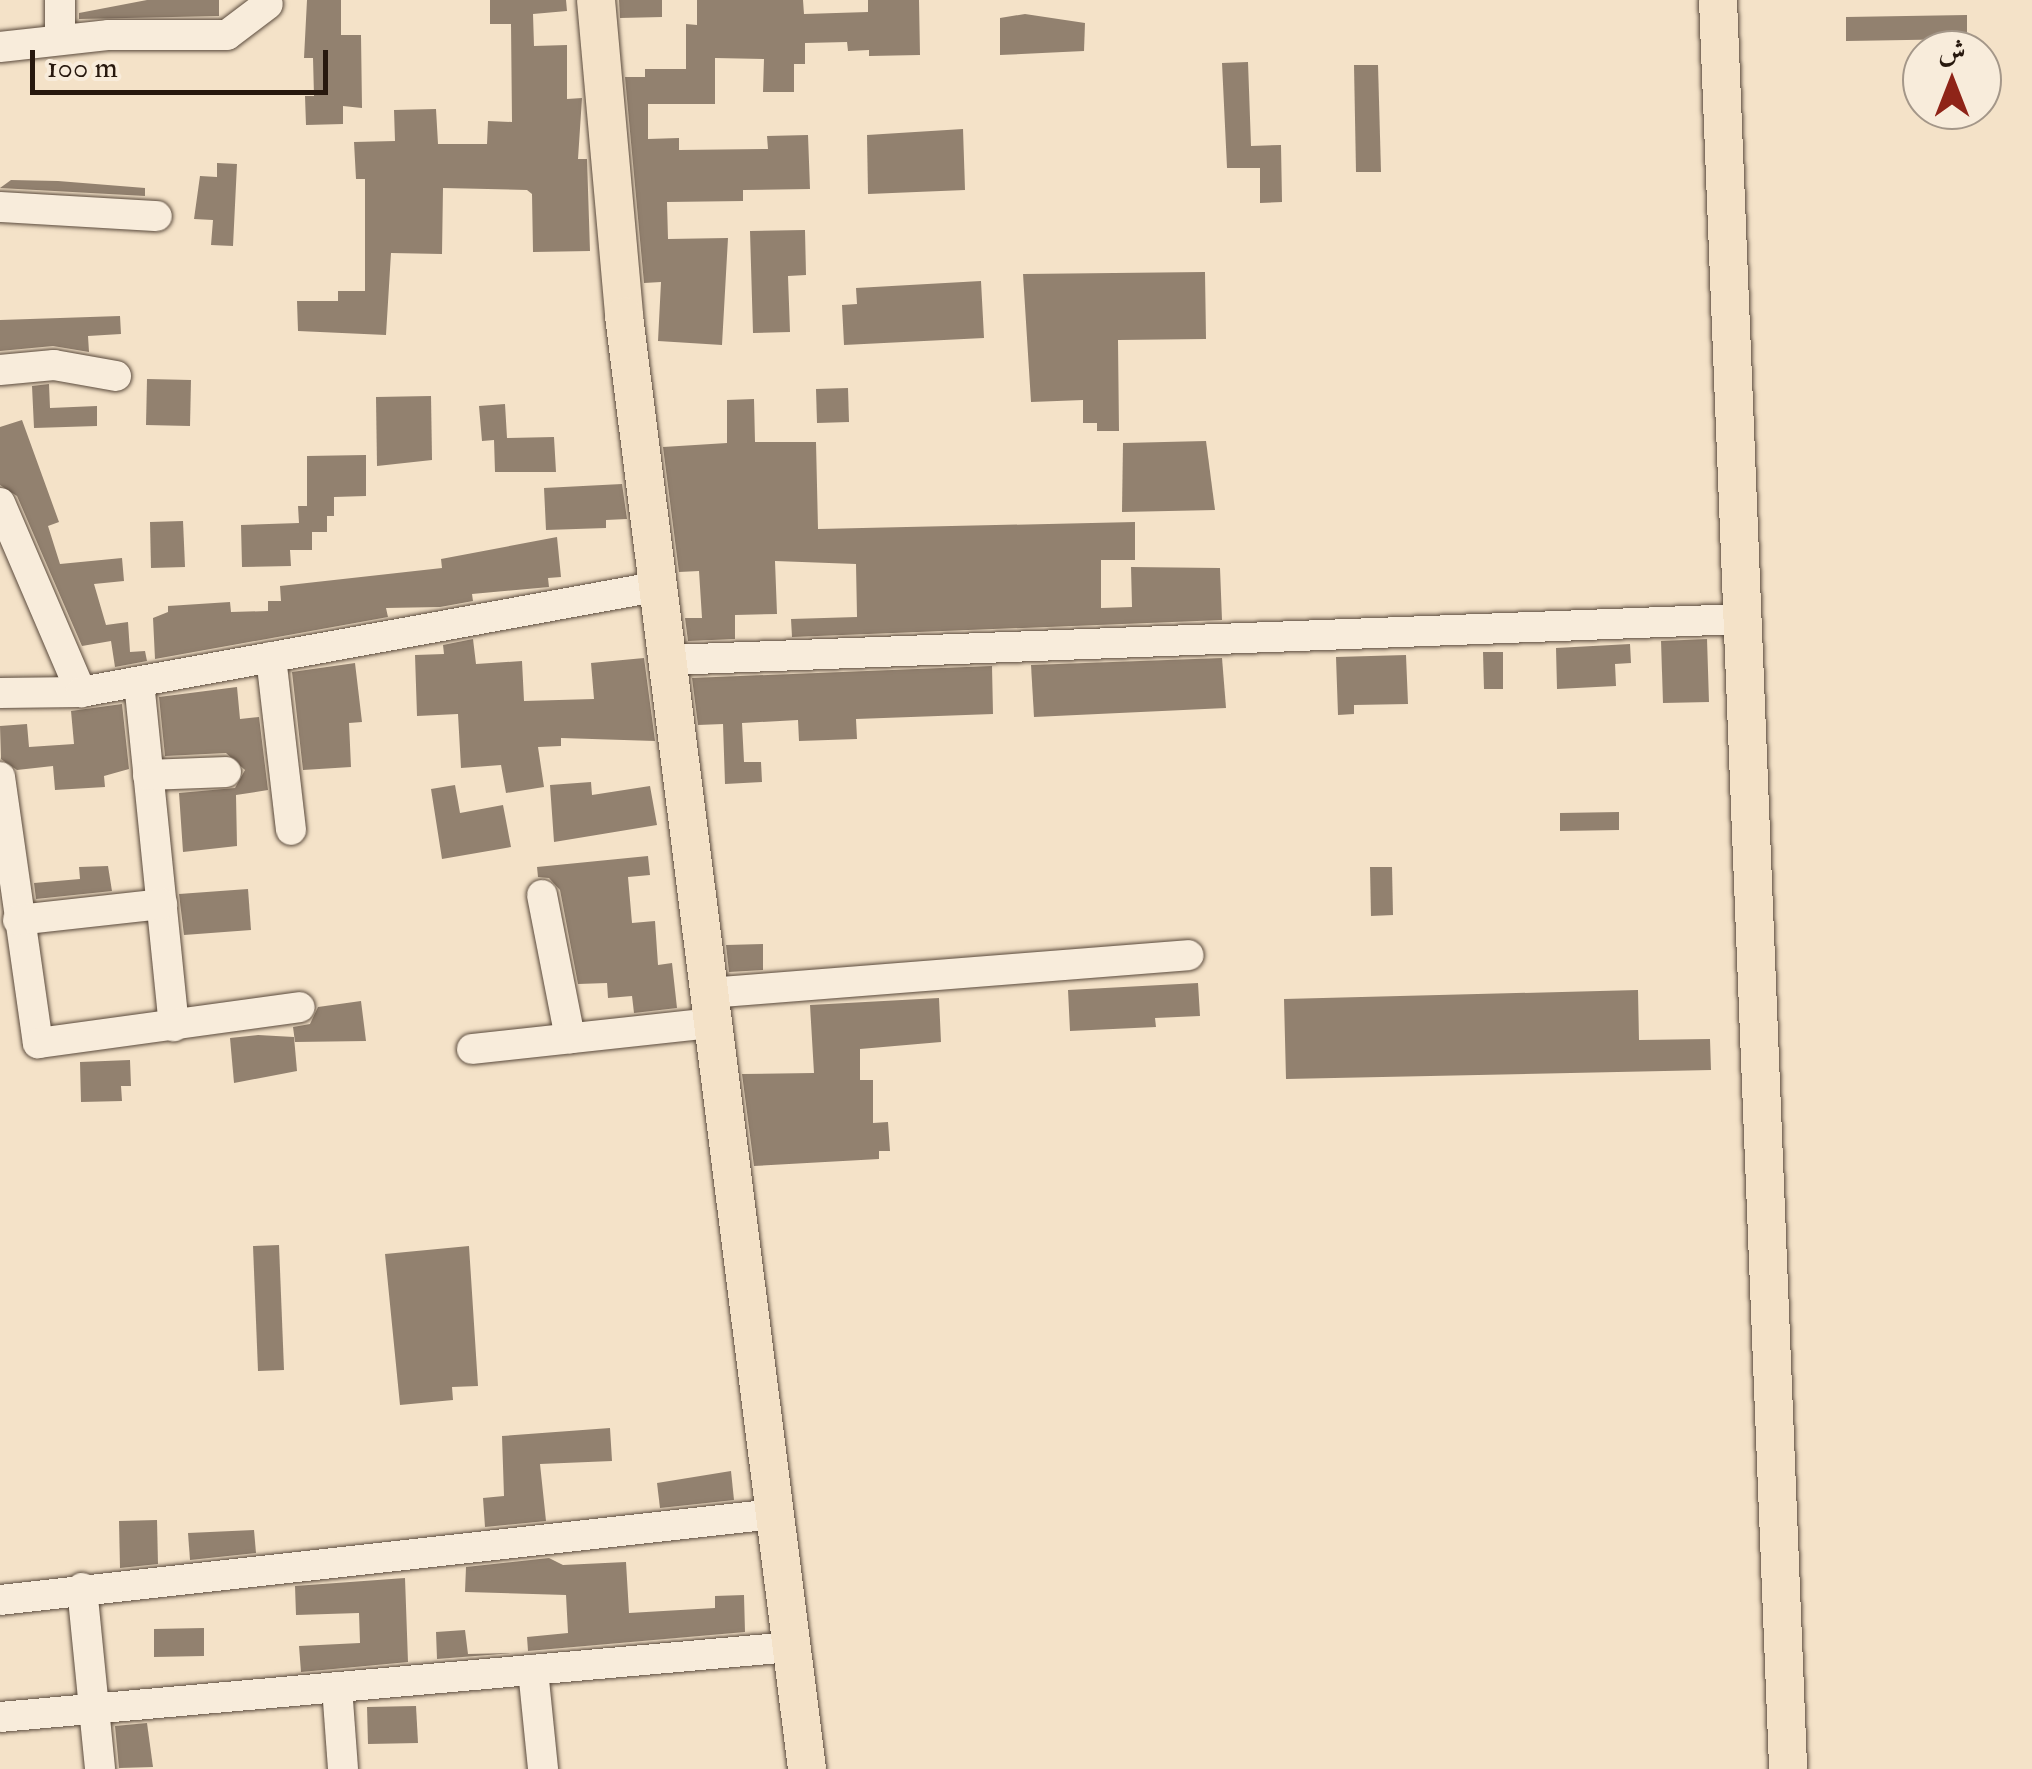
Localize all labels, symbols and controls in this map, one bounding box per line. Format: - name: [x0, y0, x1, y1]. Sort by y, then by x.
- scale bar: [35, 30, 332, 92]
- north arrow: [1902, 30, 2002, 130]
- text: ش: [1938, 34, 1966, 69]
- text: 100 m: [47, 49, 118, 86]

